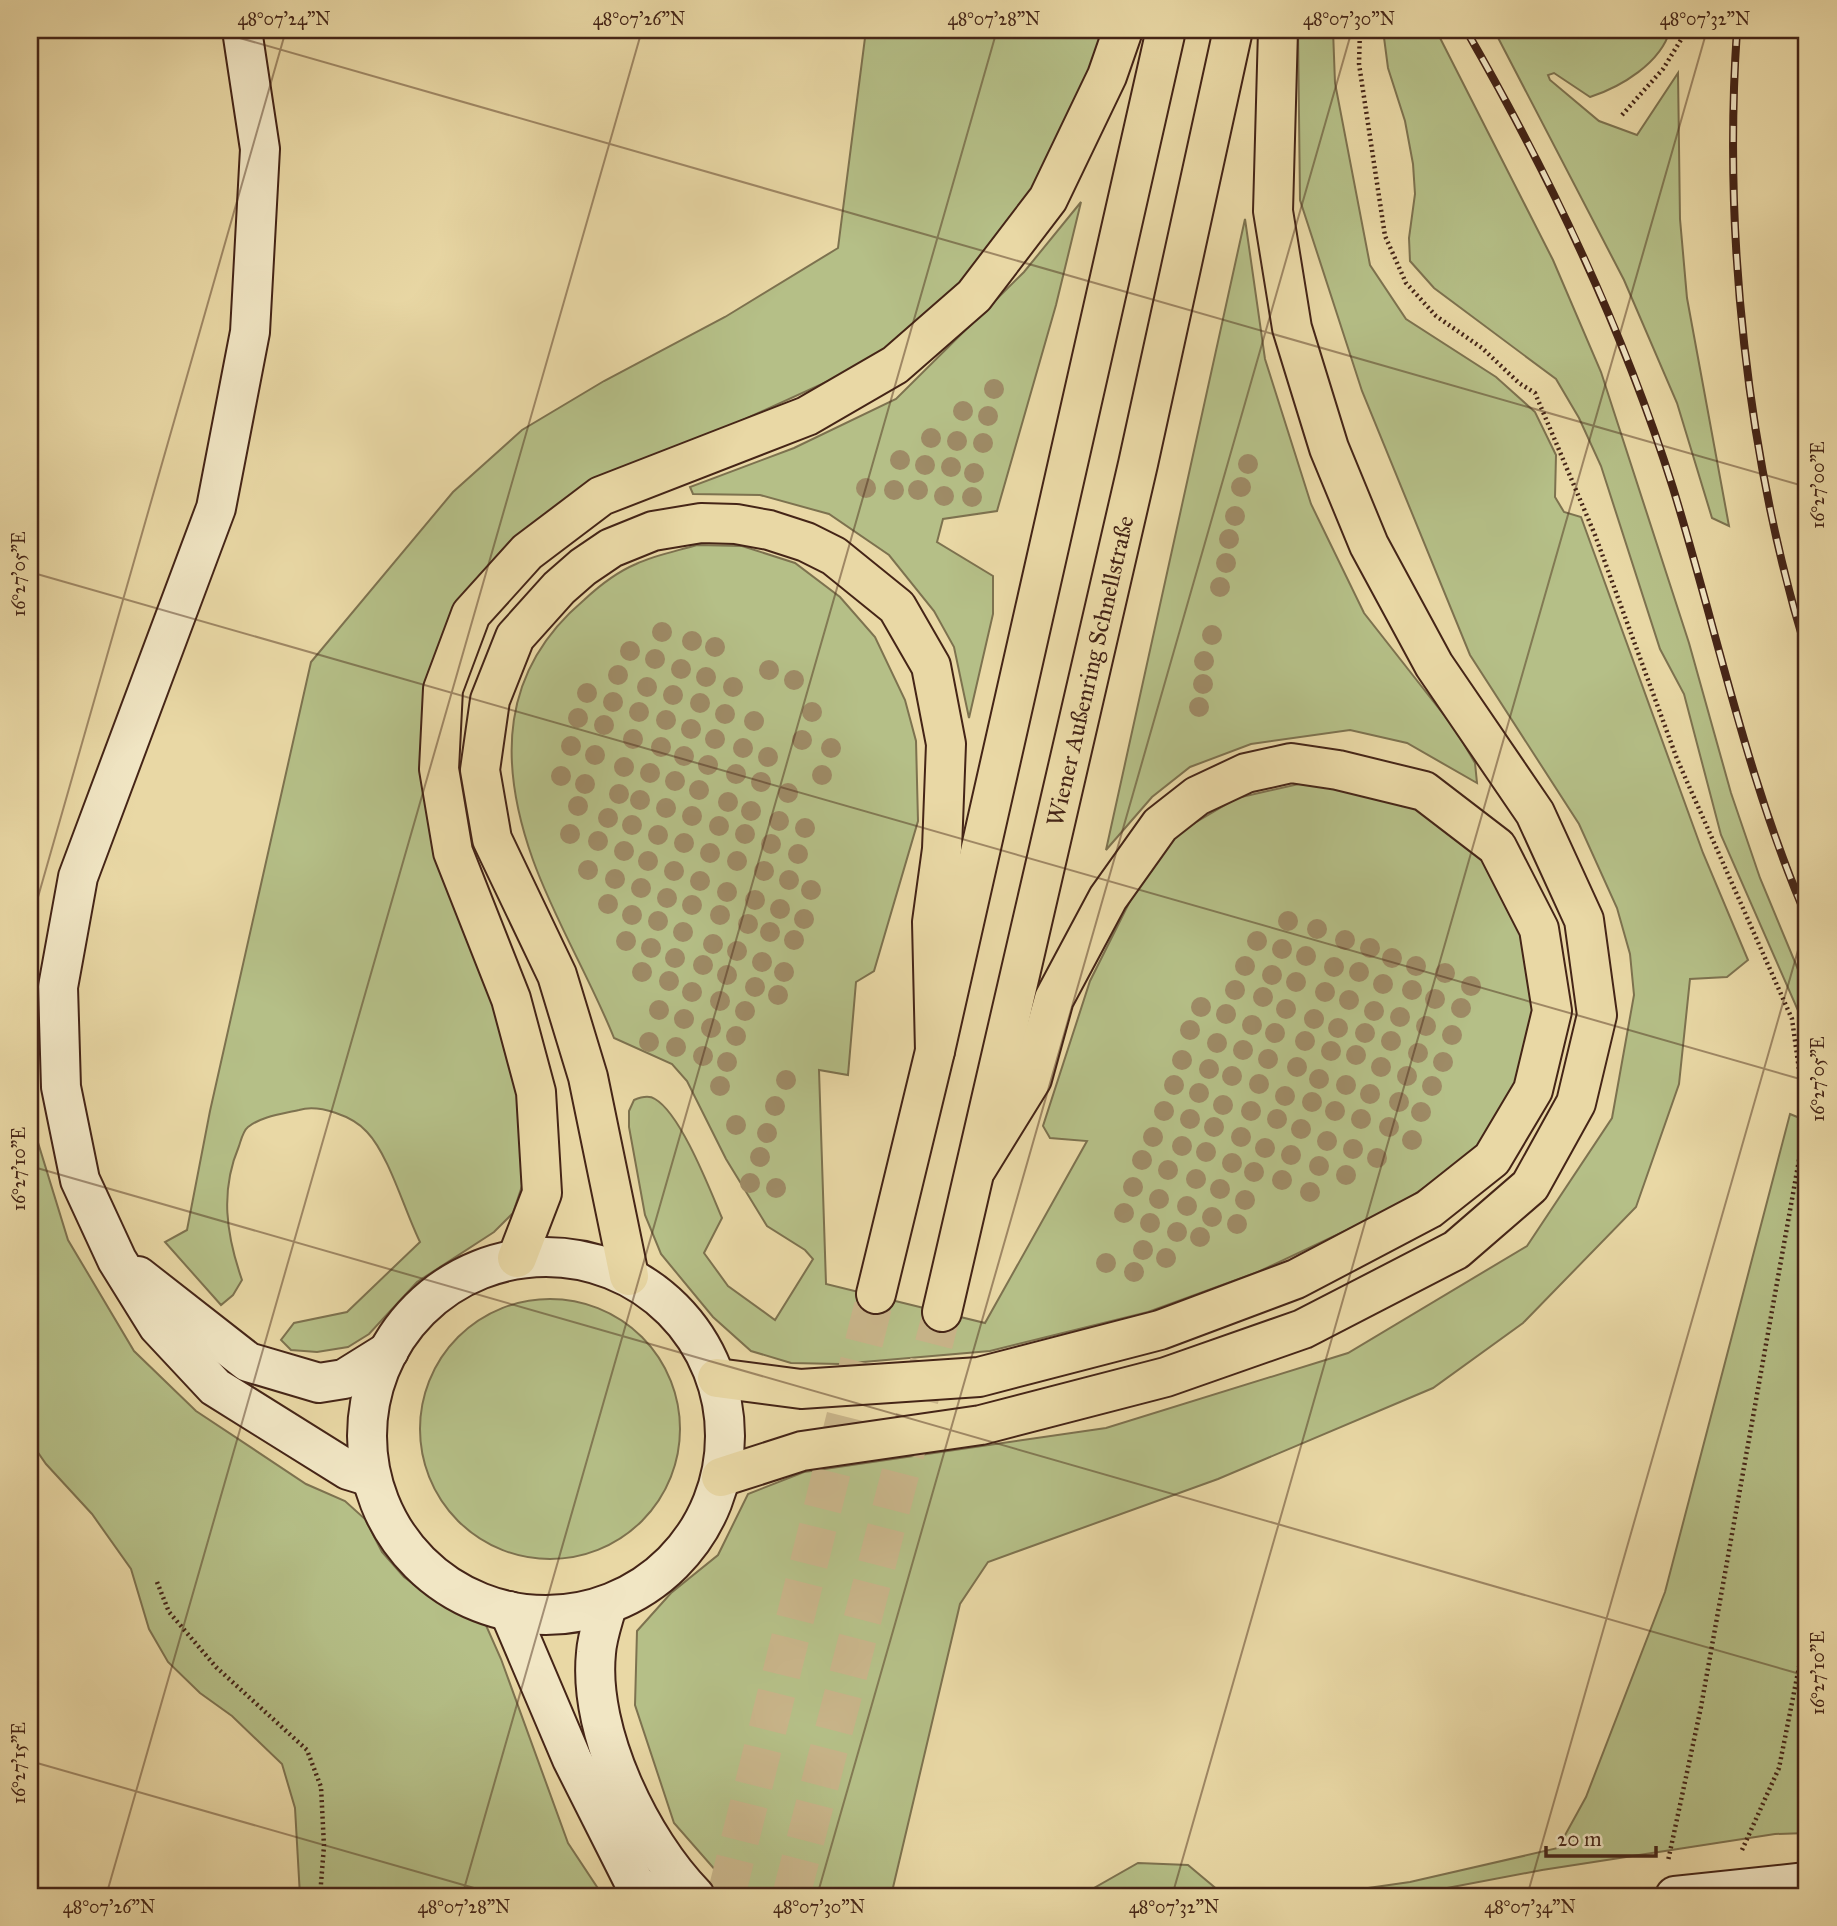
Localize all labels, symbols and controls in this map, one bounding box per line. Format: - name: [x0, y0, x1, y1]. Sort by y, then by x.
- text: 48°07'24"N: [237, 8, 331, 30]
- text: 48°07'26"N: [593, 8, 685, 30]
- text: 48°07'28"N: [948, 8, 1040, 30]
- text: 48°07'30"N: [1303, 8, 1395, 30]
- text: 48°07'32"N: [1660, 8, 1750, 30]
- text: 16°27'00"E: [1807, 441, 1829, 529]
- street label: Wiener Außenring Schnellstraße: [1040, 513, 1141, 829]
- text: 16°27'05"E: [8, 531, 30, 617]
- text: 16°27'05"E: [1807, 1036, 1829, 1122]
- text: 16°27'10"E: [8, 1127, 30, 1211]
- text: 16°27'10"E: [1807, 1631, 1829, 1715]
- text: 16°27'15"E: [8, 1722, 30, 1804]
- scale bar: [1546, 1814, 1657, 1858]
- text: 20 m: [1557, 1826, 1602, 1852]
- text: 48°07'26"N: [63, 1896, 155, 1918]
- text: 48°07'28"N: [418, 1896, 510, 1918]
- text: 48°07'30"N: [773, 1896, 865, 1918]
- text: 48°07'32"N: [1129, 1896, 1219, 1918]
- text: 48°07'34"N: [1484, 1896, 1576, 1918]

